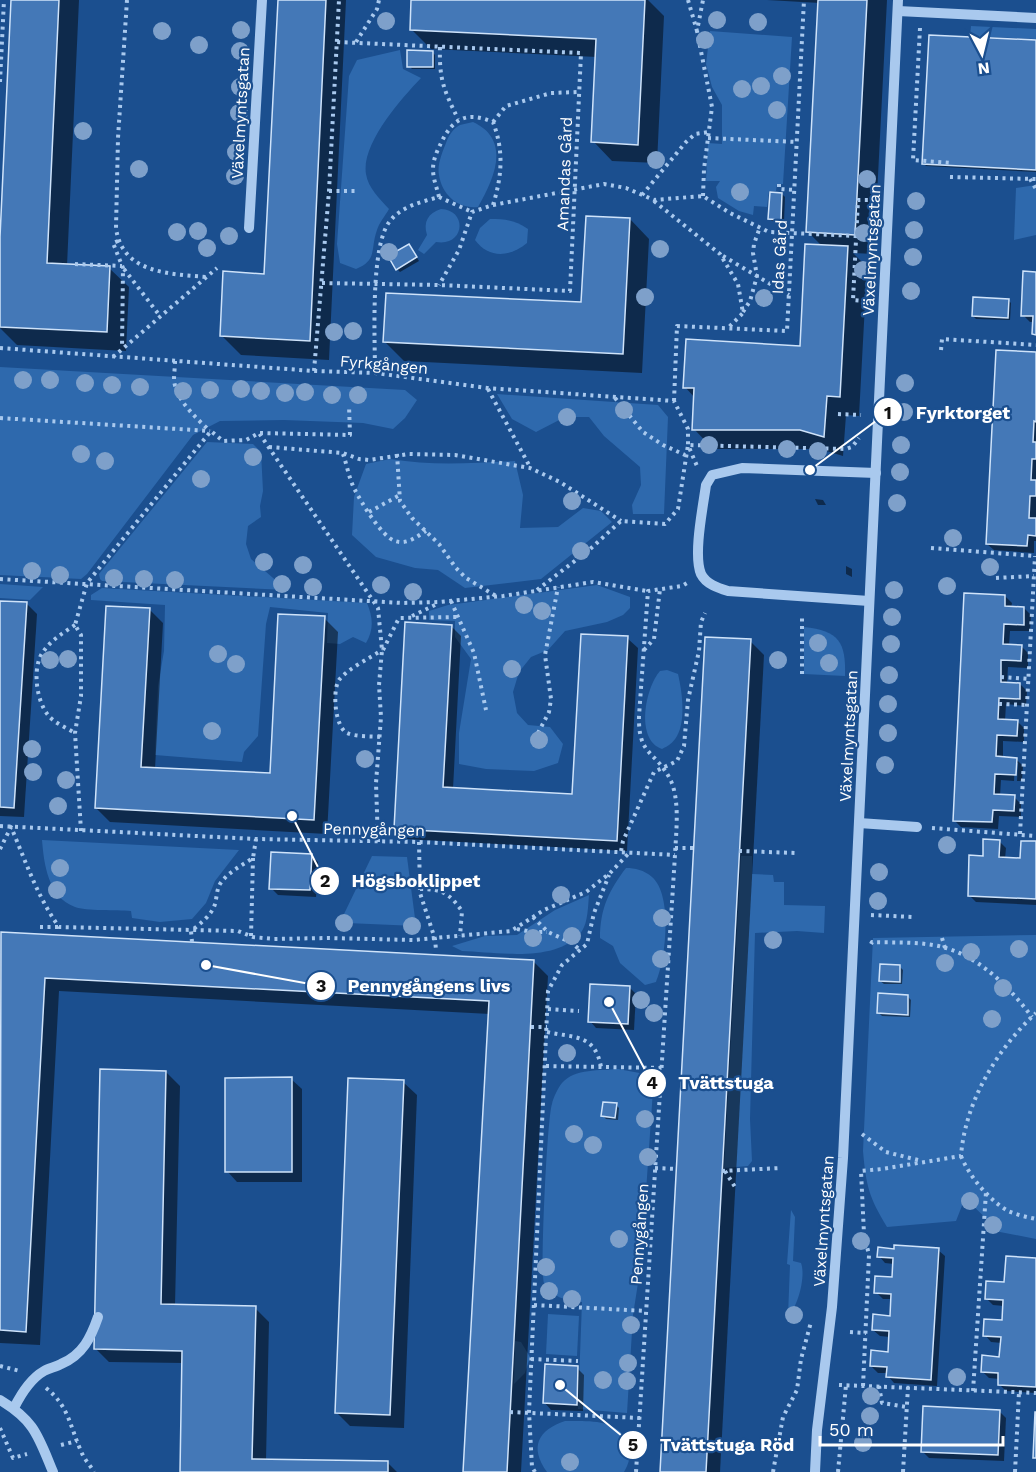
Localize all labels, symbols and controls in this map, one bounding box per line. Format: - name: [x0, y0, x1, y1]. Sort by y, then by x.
- north arrow: [952, 24, 1012, 84]
- street label: Växelmyntsgatan: [228, 47, 253, 179]
- text: N: [977, 58, 991, 79]
- street label: Amandas Gård: [553, 116, 576, 232]
- street label: Växelmyntsgatan: [859, 184, 884, 316]
- street label: Idas Gård: [768, 219, 791, 295]
- street label: Fyrkgången: [339, 351, 429, 378]
- callout: Fyrktorget: [873, 394, 1022, 430]
- text: 1: [884, 402, 892, 423]
- text: Fyrktorget: [916, 402, 1010, 423]
- street label: Växelmyntsgatan: [836, 670, 861, 802]
- street label: Pennygången: [323, 819, 425, 840]
- callout: Högsboklippet: [310, 863, 493, 899]
- text: 2: [320, 870, 330, 891]
- text: Högsboklippet: [352, 870, 481, 891]
- callout: Pennygångens livs: [306, 968, 522, 1004]
- text: 3: [316, 975, 326, 996]
- text: Pennygångens livs: [348, 975, 511, 996]
- callout: Tvättstuga: [637, 1065, 786, 1101]
- text: 4: [646, 1072, 658, 1093]
- text: Tvättstuga: [678, 1072, 774, 1093]
- street label: Växelmyntsgatan: [809, 1155, 838, 1287]
- street label: Pennygången: [626, 1183, 653, 1285]
- scale bar: [820, 1409, 1003, 1447]
- text: 50 m: [829, 1419, 874, 1440]
- callout: Tvättstuga Röd: [618, 1427, 807, 1463]
- text: 5: [628, 1434, 638, 1455]
- text: Tvättstuga Röd: [660, 1434, 794, 1455]

